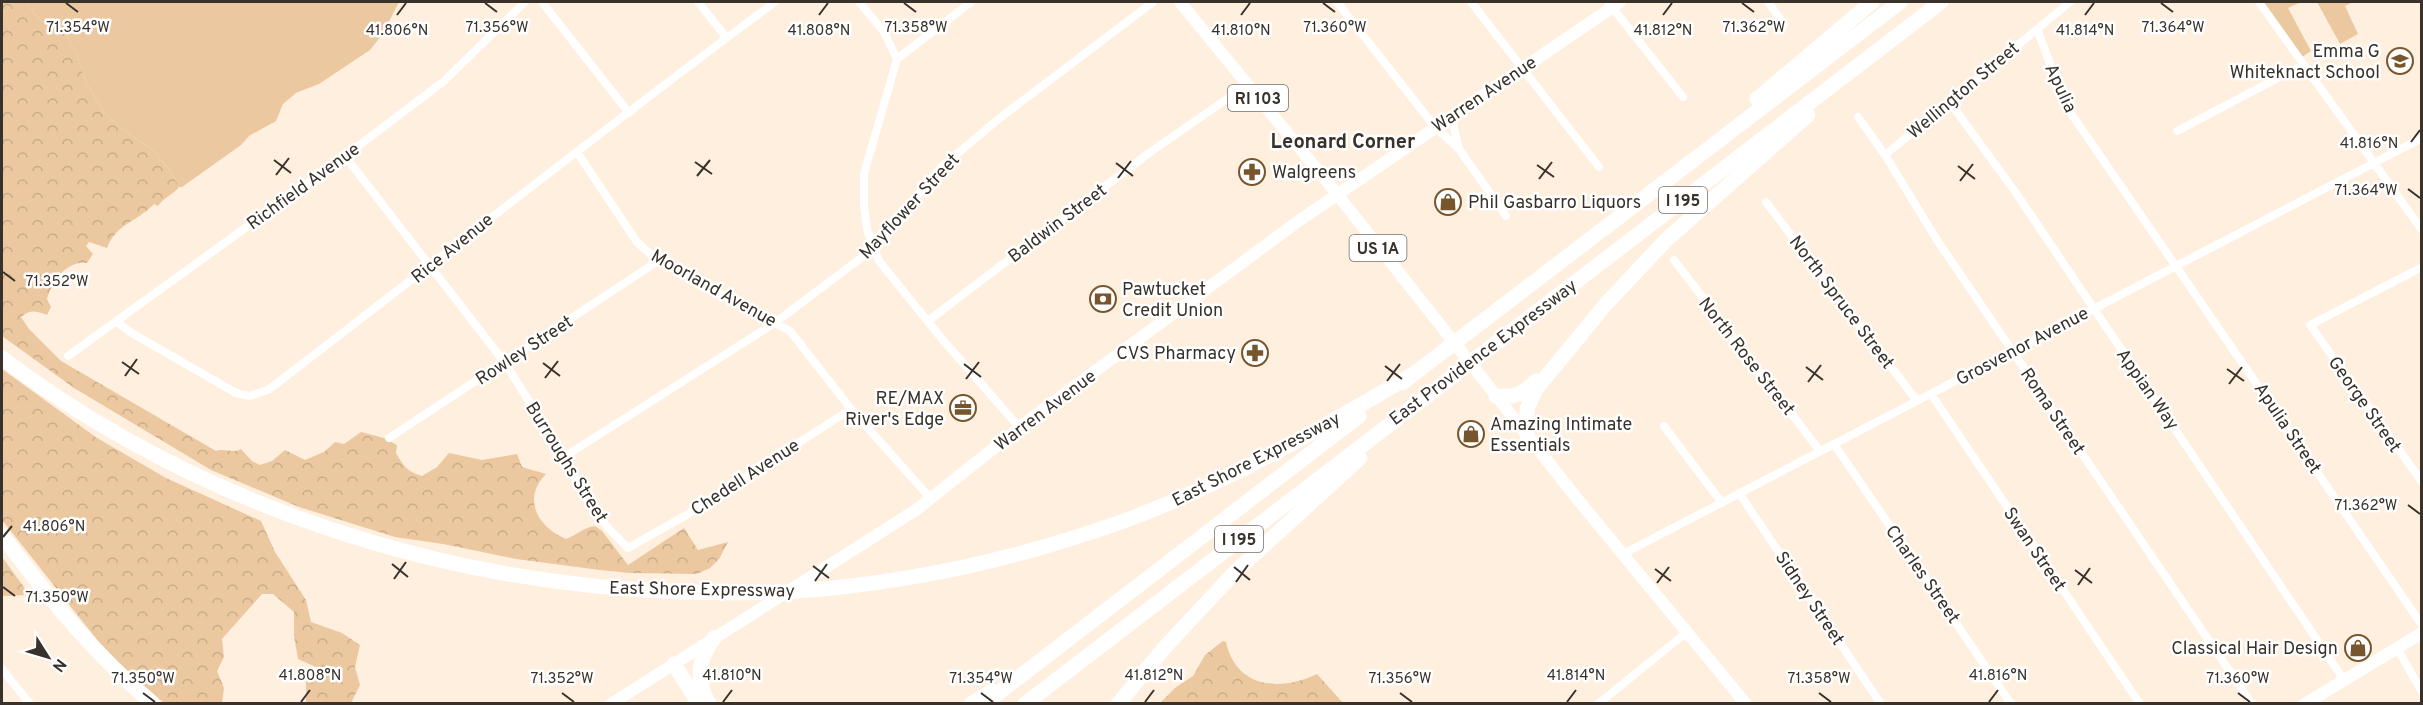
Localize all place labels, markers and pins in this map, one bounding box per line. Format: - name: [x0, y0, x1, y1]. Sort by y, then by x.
- place label: Emma G Whiteknact School: [2229, 41, 2380, 85]
- school or university icon: Emma G Whiteknact School: [2385, 46, 2415, 76]
- pharmacy icon: Walgreens: [1237, 157, 1267, 187]
- place label: Walgreens: [1272, 162, 1356, 185]
- shop icon: Phil Gasbarro Liquors: [1433, 187, 1463, 217]
- place label: Phil Gasbarro Liquors: [1468, 192, 1641, 215]
- place label: Pawtucket Credit Union: [1122, 279, 1223, 323]
- bank icon: Pawtucket Credit Union: [1088, 284, 1118, 314]
- pharmacy icon: CVS Pharmacy: [1240, 338, 1270, 368]
- place label: CVS Pharmacy: [1116, 343, 1236, 366]
- place label: RE/MAX River's Edge: [845, 388, 944, 432]
- office icon: RE/MAX River's Edge: [948, 393, 978, 423]
- place label: Amazing Intimate Essentials: [1490, 414, 1632, 458]
- shop icon: Amazing Intimate Essentials: [1456, 419, 1486, 449]
- shop icon: Classical Hair Design: [2343, 633, 2373, 663]
- place label: Classical Hair Design: [2171, 638, 2338, 661]

